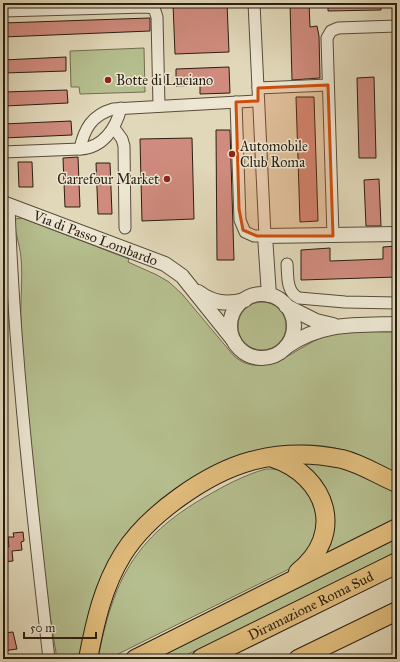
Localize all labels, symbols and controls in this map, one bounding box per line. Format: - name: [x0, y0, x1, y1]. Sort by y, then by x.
- place label: Botte di Luciano: [116, 72, 213, 89]
- marker: Botte di Luciano: [103, 75, 113, 85]
- place label: Automobile Club Roma: [239, 138, 308, 171]
- marker: Automobile Club Roma: [227, 149, 237, 159]
- place label: Carrefour Market: [57, 171, 159, 188]
- marker: Carrefour Market: [162, 174, 172, 184]
- street label: Via di Passo Lombardo: [30, 206, 160, 269]
- street label: Diramazione Roma Sud: [245, 568, 376, 644]
- scale bar: [24, 614, 96, 640]
- text: 50 m: [30, 621, 55, 635]

